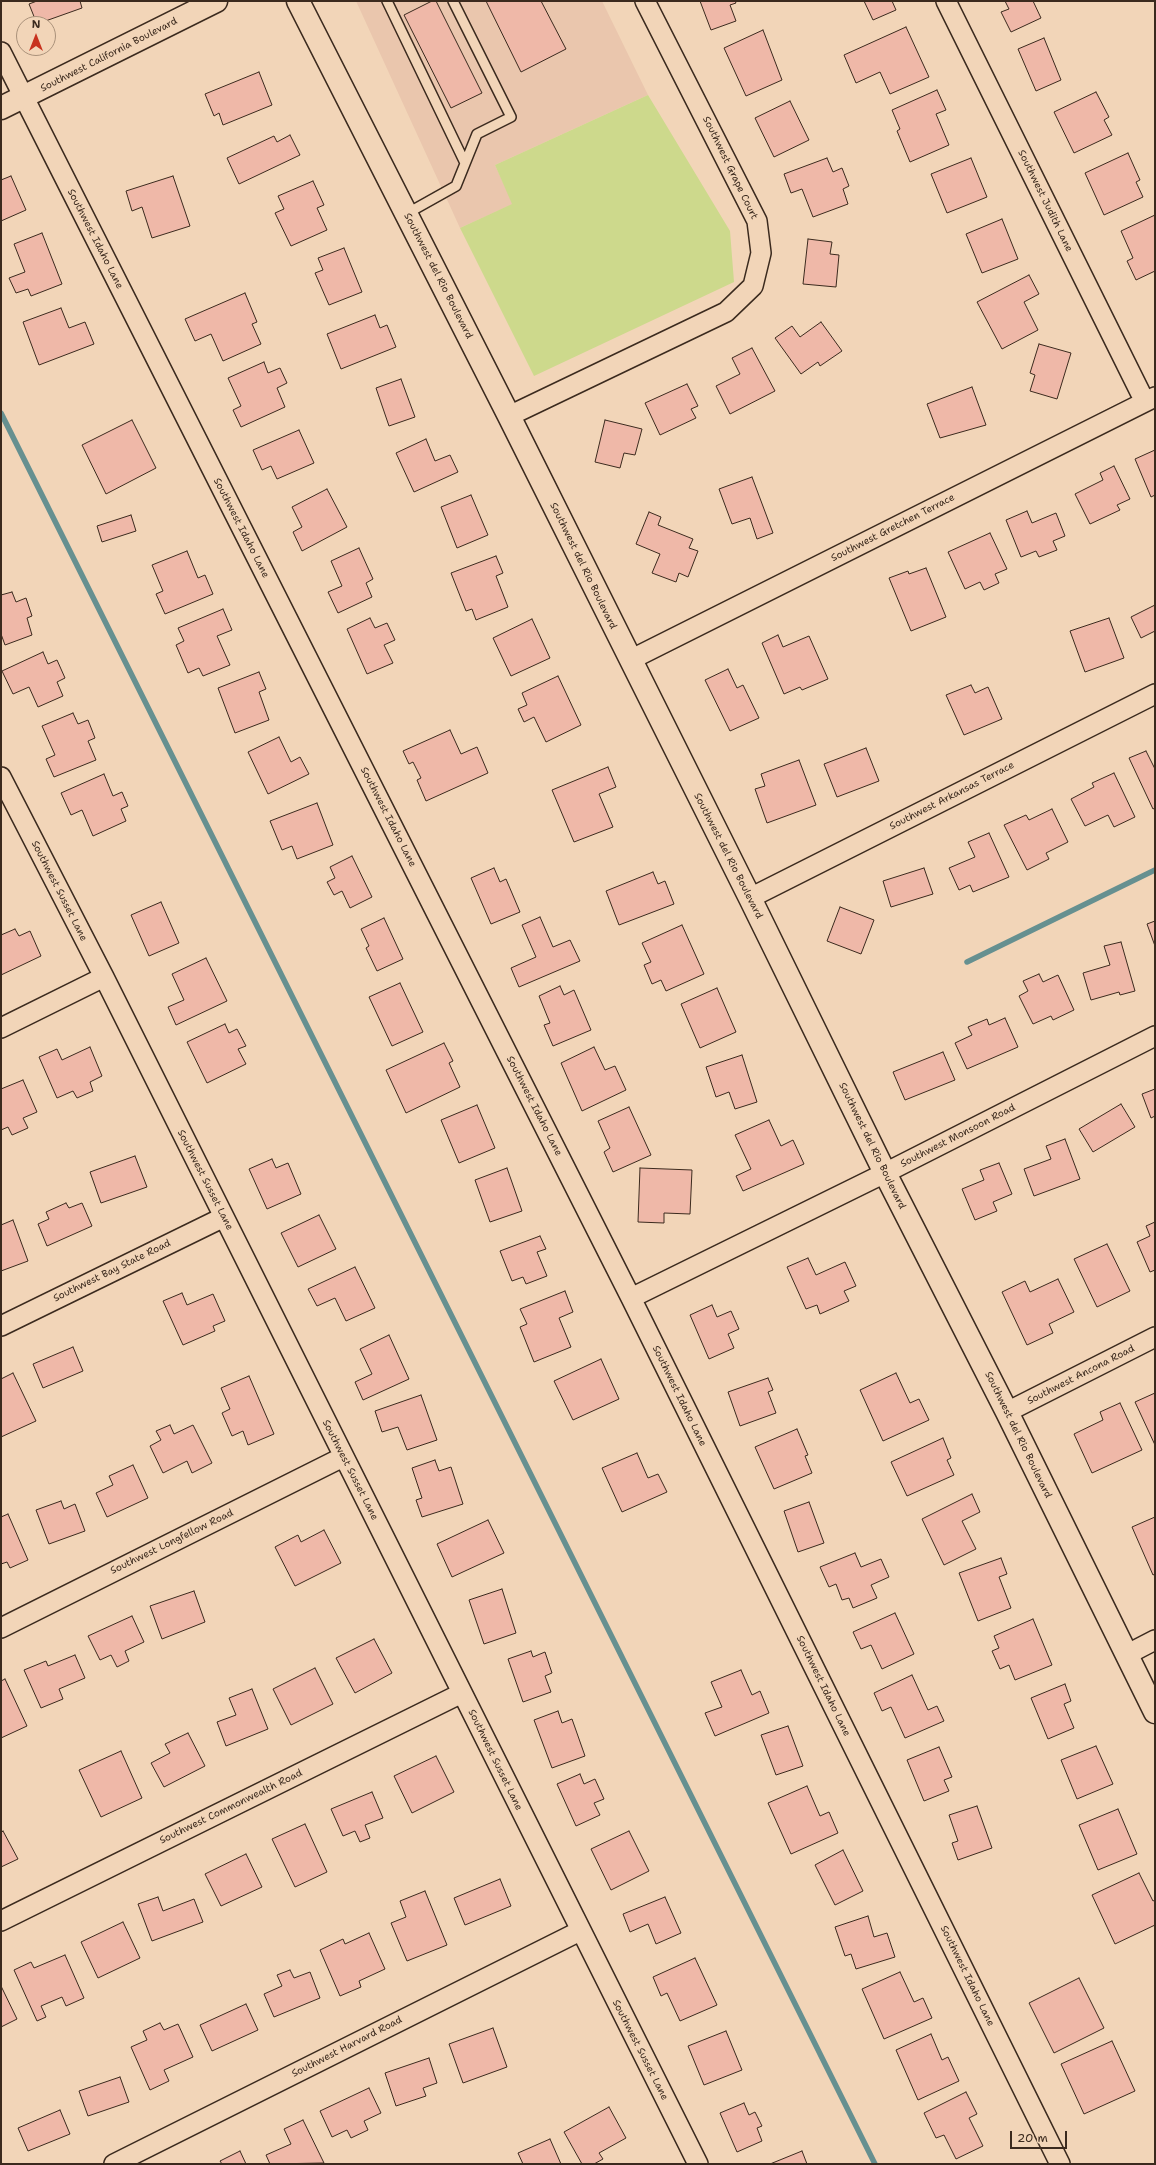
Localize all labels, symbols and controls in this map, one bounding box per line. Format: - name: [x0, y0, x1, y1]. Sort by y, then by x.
- street label: Southwest California Boulevard: [39, 15, 179, 95]
- north arrow: [16, 16, 56, 56]
- text: N: [32, 17, 40, 32]
- street label: Southwest Grape Court: [700, 115, 760, 221]
- street label: Southwest Judith Lane: [1015, 148, 1075, 254]
- street label: Southwest Idaho Lane: [65, 187, 125, 291]
- street label: Southwest del Rio Boulevard: [401, 211, 475, 341]
- street label: Southwest Idaho Lane: [211, 476, 271, 580]
- street label: Southwest Gretchen Terrace: [829, 492, 957, 564]
- street label: Southwest del Rio Boulevard: [547, 501, 619, 631]
- street label: Southwest Arkansas Terrace: [888, 759, 1016, 833]
- street label: Southwest Idaho Lane: [358, 765, 418, 869]
- street label: Southwest del Rio Boulevard: [691, 791, 765, 921]
- street label: Southwest Susset Lane: [28, 839, 90, 943]
- street label: Southwest Idaho Lane: [504, 1054, 564, 1158]
- street label: Southwest del Rio Boulevard: [836, 1081, 908, 1211]
- street label: Southwest Monsoon Road: [899, 1102, 1017, 1170]
- street label: Southwest Susset Lane: [174, 1128, 236, 1232]
- street label: Southwest Bay State Road: [51, 1237, 173, 1305]
- street label: Southwest Ancona Road: [1025, 1343, 1137, 1407]
- street label: Southwest Idaho Lane: [649, 1344, 709, 1448]
- street label: Southwest del Rio Boulevard: [982, 1370, 1054, 1500]
- street label: Southwest Susset Lane: [319, 1418, 381, 1522]
- street label: Southwest Longfellow Road: [109, 1507, 235, 1577]
- street label: Southwest Idaho Lane: [793, 1634, 853, 1738]
- street label: Southwest Susset Lane: [465, 1707, 525, 1813]
- street label: Southwest Commonwealth Road: [158, 1767, 304, 1847]
- street label: Southwest Idaho Lane: [937, 1924, 997, 2028]
- street label: Southwest Susset Lane: [609, 1998, 671, 2102]
- street label: Southwest Harvard Road: [290, 2014, 404, 2080]
- scale bar: [1012, 2123, 1069, 2149]
- text: 20 m: [1017, 2130, 1048, 2146]

